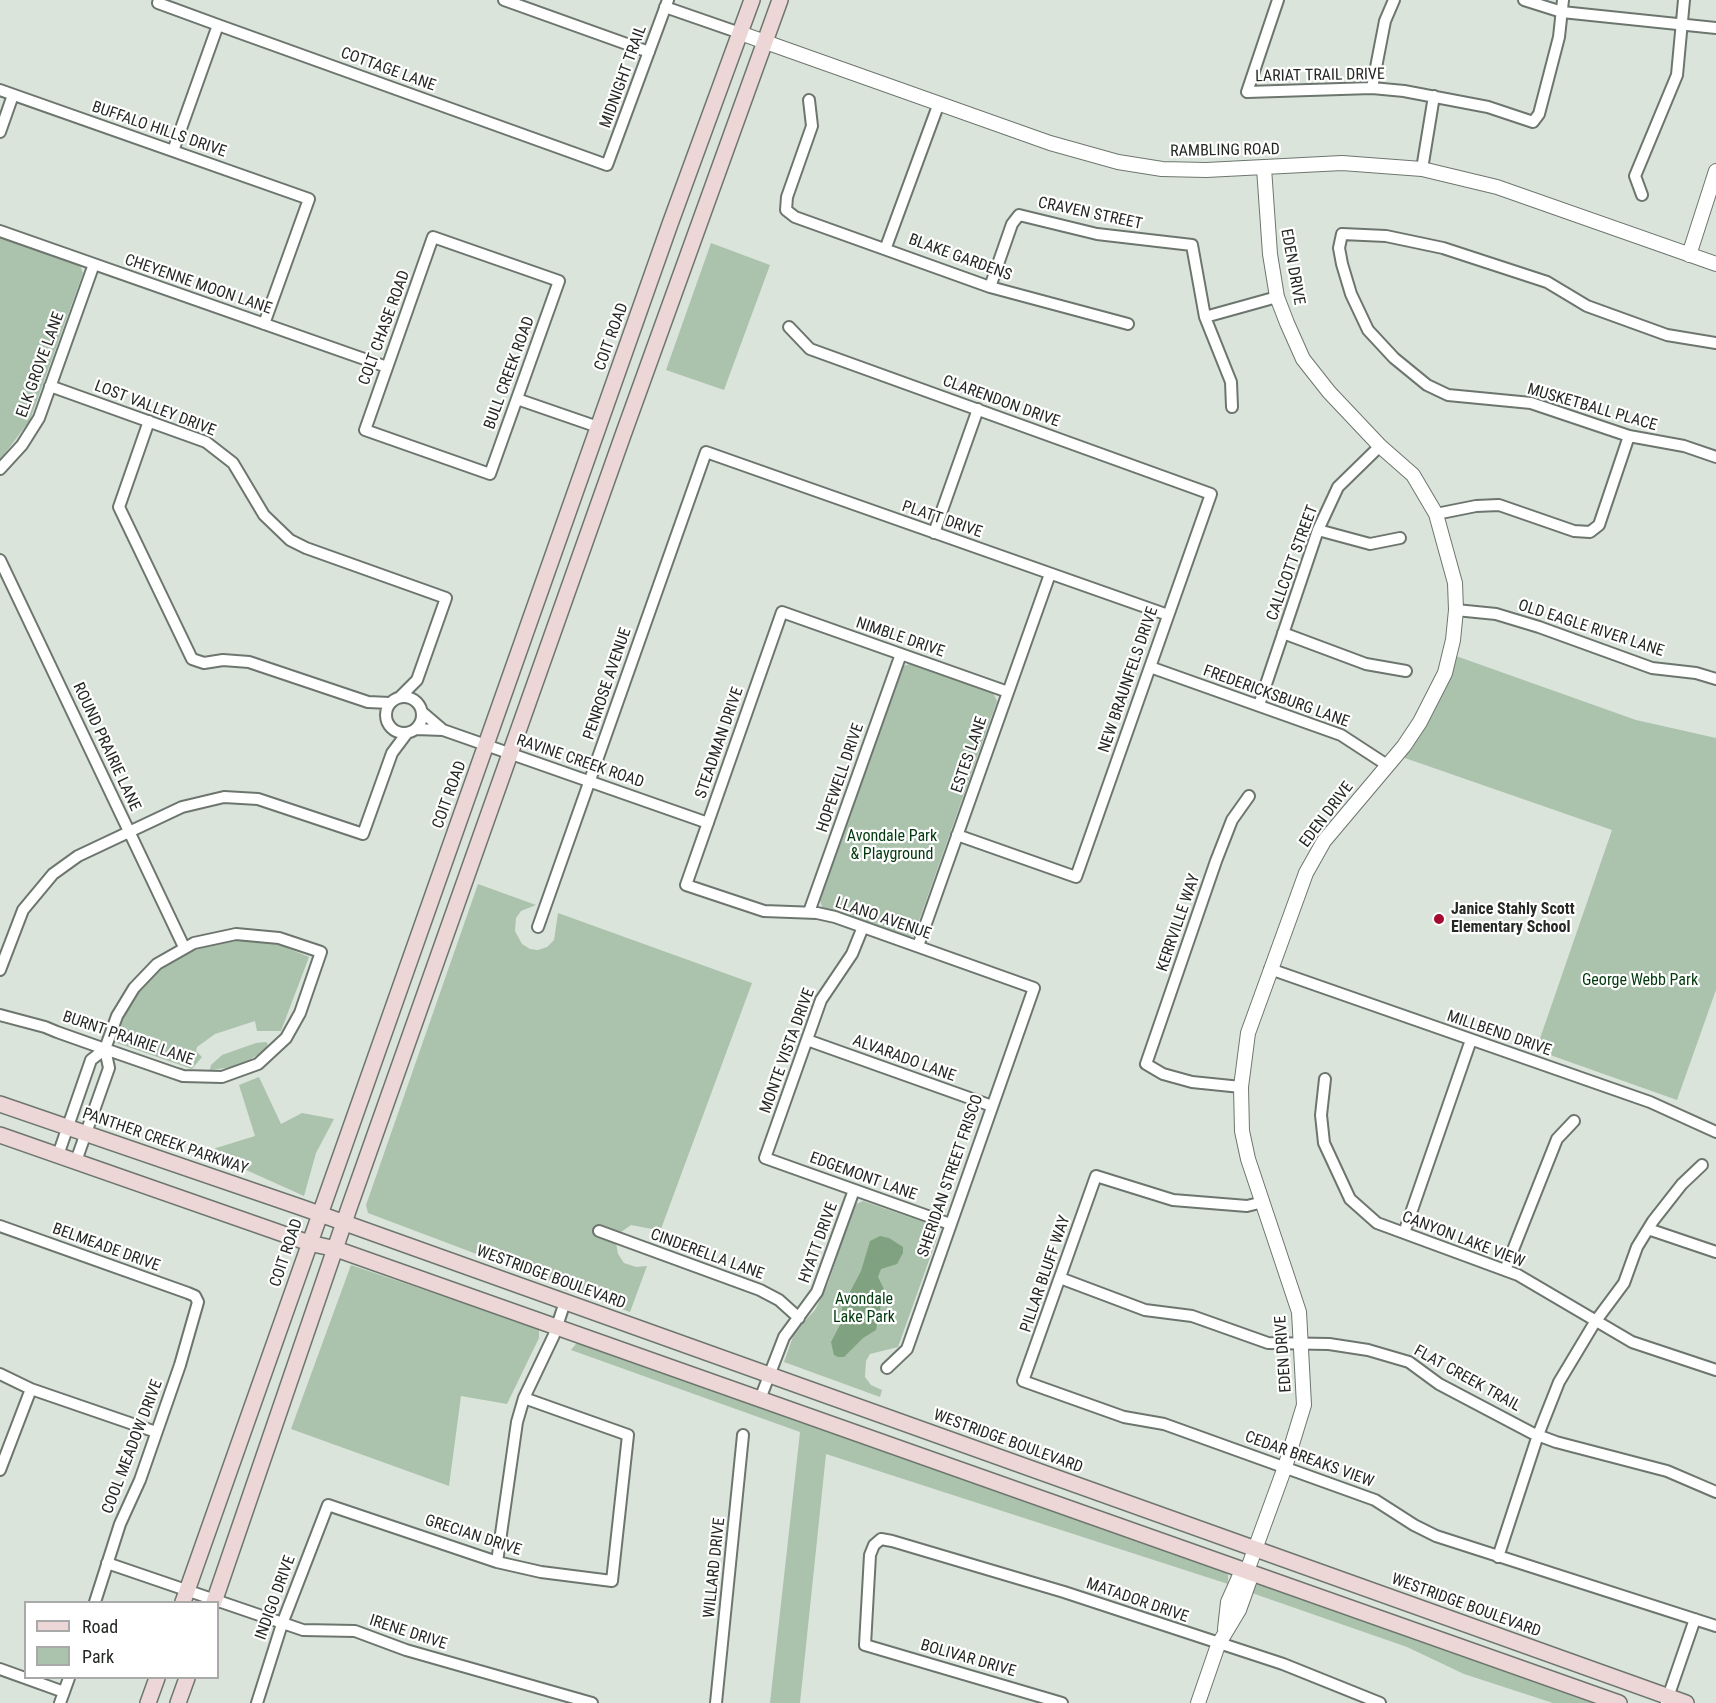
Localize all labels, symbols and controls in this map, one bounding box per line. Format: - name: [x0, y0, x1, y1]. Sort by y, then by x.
- street label: MIDNIGHT TRAIL: [597, 23, 651, 131]
- street label: COTTAGE LANE: [338, 44, 438, 96]
- street label: LARIAT TRAIL DRIVE: [1255, 65, 1385, 87]
- street label: BUFFALO HILLS DRIVE: [89, 98, 229, 162]
- street label: RAMBLING ROAD: [1170, 140, 1280, 162]
- street label: CRAVEN STREET: [1036, 194, 1144, 234]
- street label: EDEN DRIVE: [1276, 227, 1308, 307]
- street label: BLAKE GARDENS: [906, 230, 1014, 286]
- street label: CHEYENNE MOON LANE: [122, 251, 274, 319]
- street label: COLT CHASE ROAD: [355, 268, 415, 388]
- street label: COIT ROAD: [591, 300, 633, 374]
- street label: ELK GROVE LANE: [13, 310, 69, 420]
- street label: BULL CREEK ROAD: [481, 314, 539, 432]
- street label: CLARENDON DRIVE: [940, 372, 1062, 432]
- street label: LOST VALLEY DRIVE: [92, 377, 218, 441]
- street label: MUSKETBALL PLACE: [1525, 380, 1659, 436]
- street label: PLATT DRIVE: [899, 497, 985, 543]
- street label: CALLCOTT STREET: [1263, 503, 1323, 623]
- street label: OLD EAGLE RIVER LANE: [1516, 596, 1666, 662]
- street label: NEW BRAUNFELS DRIVE: [1095, 605, 1163, 755]
- street label: NIMBLE DRIVE: [853, 614, 947, 662]
- street label: PENROSE AVENUE: [580, 626, 636, 742]
- street label: FREDERICKSBURG LANE: [1200, 662, 1352, 732]
- street label: ROUND PRAIRIE LANE: [68, 680, 144, 814]
- street label: STEADMAN DRIVE: [692, 685, 748, 801]
- street label: ESTES LANE: [948, 714, 992, 796]
- street label: HOPEWELL DRIVE: [813, 721, 869, 835]
- street label: RAVINE CREEK ROAD: [514, 731, 646, 793]
- street label: COIT ROAD: [429, 758, 471, 832]
- street label: EDEN DRIVE: [1296, 778, 1358, 852]
- park label: Avondale Park & Playground: [847, 827, 937, 865]
- street label: KERRVILLE WAY: [1153, 872, 1205, 974]
- street label: LLANO AVENUE: [833, 894, 933, 944]
- place label: Janice Stahly Scott Elementary School: [1451, 900, 1575, 938]
- marker: Janice Stahly Scott Elementary School: [1432, 912, 1446, 926]
- park label: George Webb Park: [1582, 971, 1698, 991]
- street label: MONTE VISTA DRIVE: [756, 986, 820, 1116]
- street label: MILLBEND DRIVE: [1444, 1007, 1554, 1061]
- street label: BURNT PRAIRIE LANE: [60, 1008, 196, 1070]
- street label: ALVARADO LANE: [850, 1031, 958, 1087]
- street label: SHERIDAN STREET FRISCO: [914, 1092, 988, 1260]
- street label: PANTHER CREEK PARKWAY: [80, 1105, 250, 1179]
- street label: EDGEMONT LANE: [807, 1149, 919, 1205]
- street label: HYATT DRIVE: [796, 1200, 842, 1286]
- street label: CANYON LAKE VIEW: [1399, 1208, 1527, 1272]
- street label: PILLAR BLUFF WAY: [1017, 1213, 1075, 1335]
- street label: COIT ROAD: [266, 1216, 308, 1290]
- street label: BELMEADE DRIVE: [50, 1220, 162, 1276]
- street label: CINDERELLA LANE: [648, 1226, 766, 1284]
- street label: WESTRIDGE BOULEVARD: [474, 1242, 628, 1314]
- park label: Avondale Lake Park: [833, 1290, 895, 1328]
- street label: EDEN DRIVE: [1272, 1315, 1296, 1393]
- street label: FLAT CREEK TRAIL: [1410, 1342, 1524, 1416]
- street label: COOL MEADOW DRIVE: [99, 1377, 167, 1517]
- street label: WESTRIDGE BOULEVARD: [931, 1406, 1085, 1478]
- street label: CEDAR BREAKS VIEW: [1242, 1428, 1376, 1492]
- street label: GRECIAN DRIVE: [422, 1511, 524, 1561]
- street label: WILLARD DRIVE: [700, 1517, 730, 1619]
- street label: INDIGO DRIVE: [252, 1553, 300, 1643]
- street label: WESTRIDGE BOULEVARD: [1389, 1570, 1543, 1642]
- street label: MATADOR DRIVE: [1083, 1575, 1191, 1627]
- legend: [24, 1601, 219, 1679]
- street label: IRENE DRIVE: [367, 1611, 449, 1655]
- text: Road: [82, 1616, 118, 1637]
- street label: BOLIVAR DRIVE: [918, 1636, 1018, 1682]
- text: Park: [82, 1646, 114, 1667]

